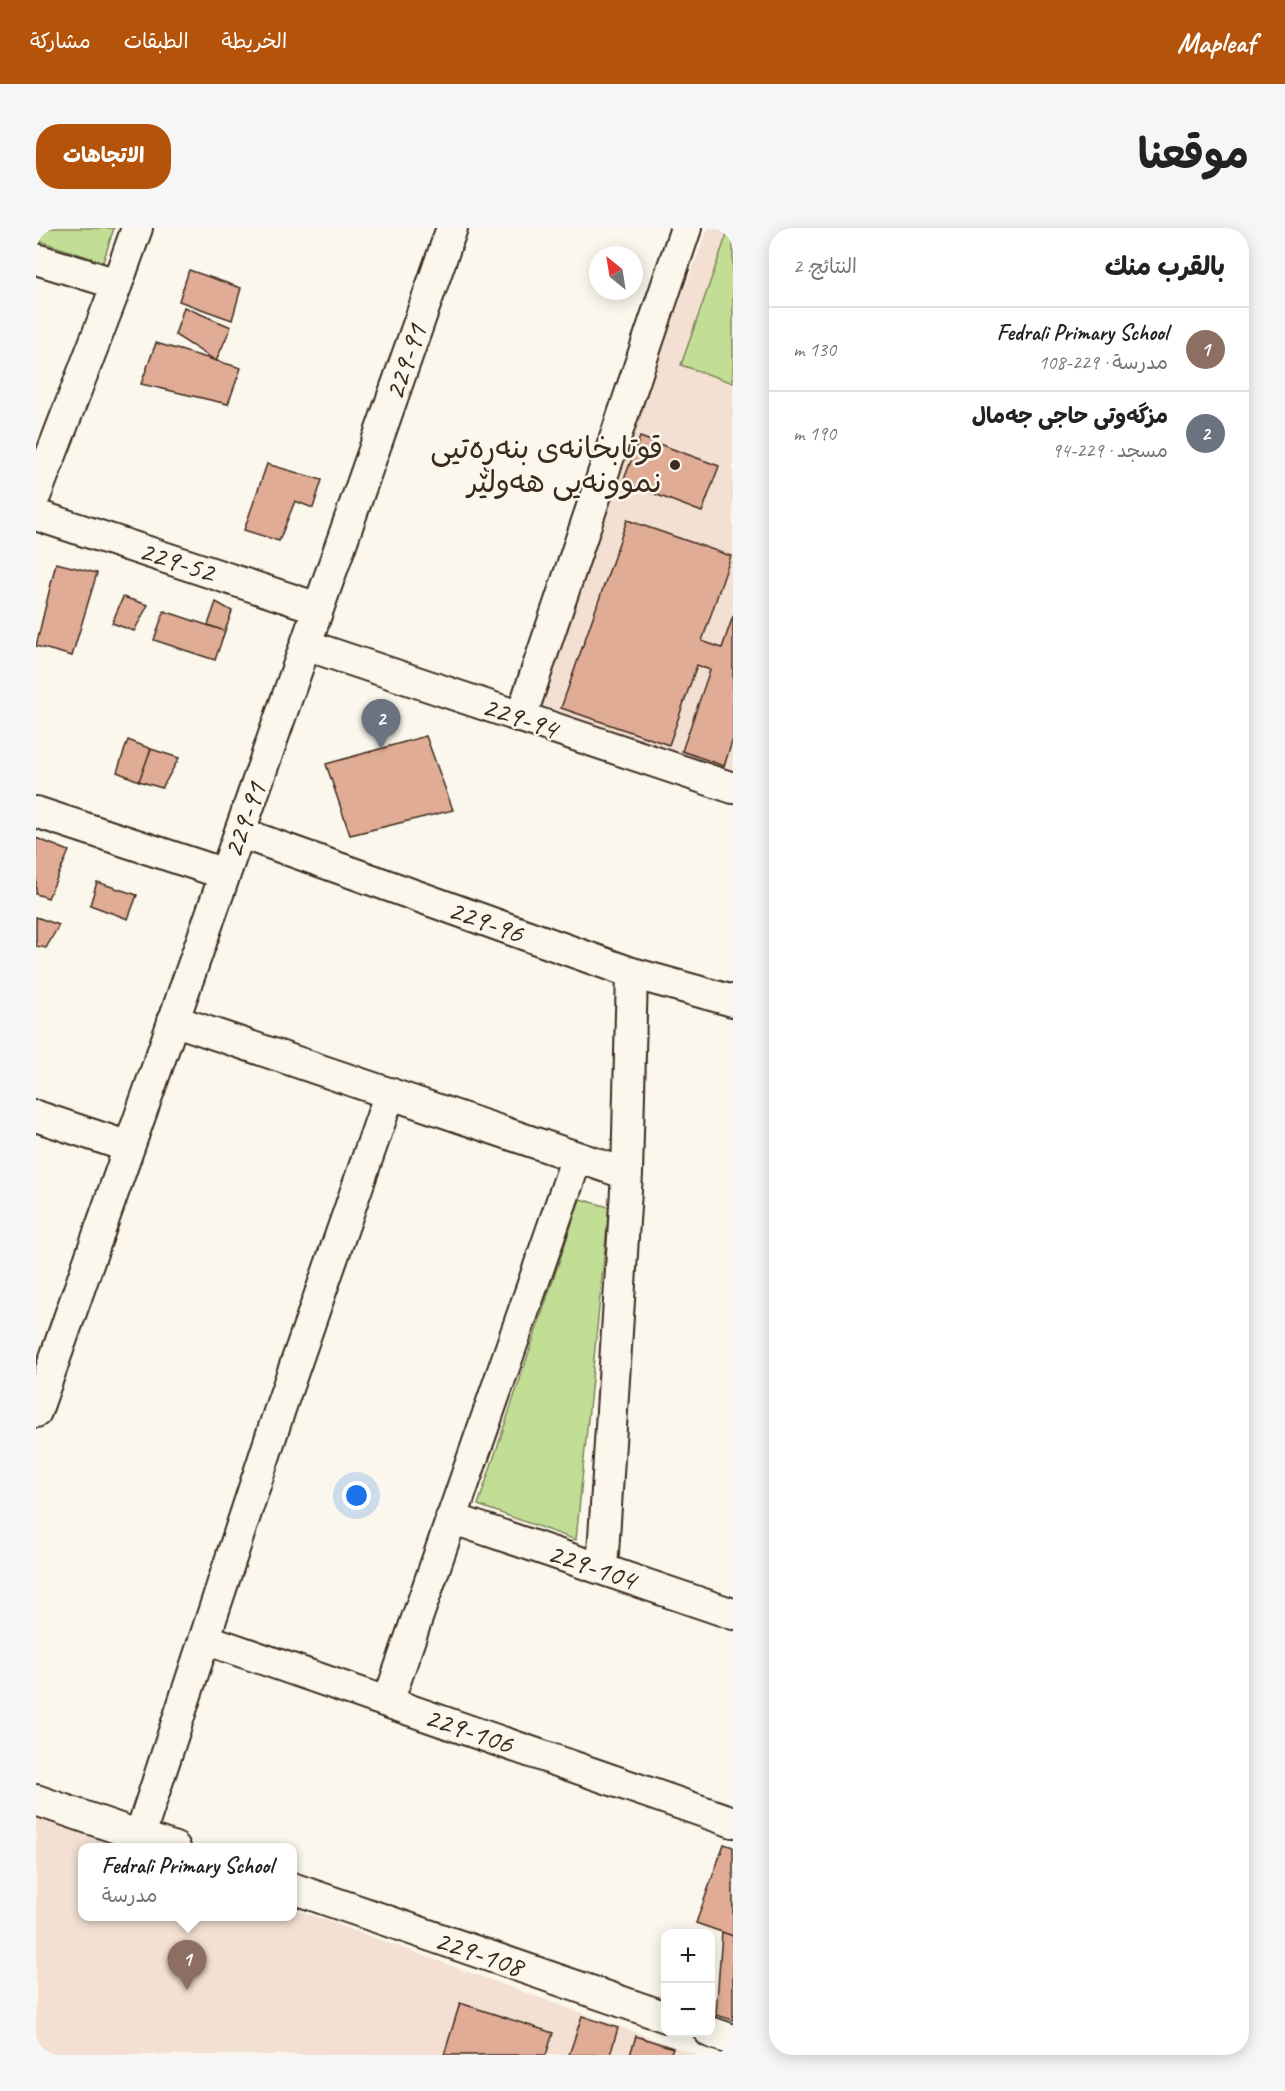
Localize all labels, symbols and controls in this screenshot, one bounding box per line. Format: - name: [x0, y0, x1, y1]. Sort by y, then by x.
- text: Mapleaf: [1177, 25, 1255, 60]
- text: مشاركة: [30, 28, 91, 54]
- text: الطبقات: [124, 28, 189, 54]
- text: الخريطة: [222, 28, 287, 54]
- button: الاتجاهات: [36, 124, 171, 189]
- text: موقعنا: [1138, 128, 1249, 181]
- north arrow: [589, 246, 643, 300]
- text: بالقرب منك: [1105, 250, 1225, 283]
- text: النتائج: 2: [793, 254, 857, 279]
- street label: 229-91: [374, 318, 436, 405]
- text: Fedrali Primary School: [997, 319, 1168, 347]
- text: 130 m: [793, 337, 836, 362]
- text: 1: [1201, 337, 1210, 362]
- text: مدرسة · 229-108: [1038, 350, 1168, 375]
- text: مزگەوتی حاجی جەمال: [972, 402, 1168, 430]
- text: 190 m: [793, 421, 836, 446]
- text: 2: [1201, 421, 1210, 446]
- place label: قوتابخانەی بنەڕەتیی نموونەیی هەولێر: [430, 429, 663, 501]
- text: مسجد · 229-94: [1052, 438, 1168, 463]
- marker: قوتابخانەی بنەڕەتیی نموونەیی هەولێر: [668, 458, 682, 472]
- street label: 229-52: [134, 531, 222, 592]
- street label: 229-94: [477, 686, 565, 748]
- pin: 2: [362, 700, 400, 749]
- street label: 229-91: [213, 776, 276, 863]
- street label: 229-96: [443, 890, 530, 953]
- your location: [342, 1481, 371, 1510]
- street label: 229-104: [543, 1533, 643, 1600]
- street label: 229-106: [420, 1697, 520, 1763]
- popup: [78, 1843, 297, 1921]
- text: Fedrali Primary School: [102, 1852, 273, 1880]
- text: مدرسة: [102, 1883, 158, 1908]
- street label: 229-108: [430, 1920, 530, 1987]
- map controls: [661, 1929, 715, 2037]
- button: +: [661, 1929, 715, 1983]
- pin: 1: [168, 1940, 206, 1990]
- button: −: [661, 1983, 715, 2037]

